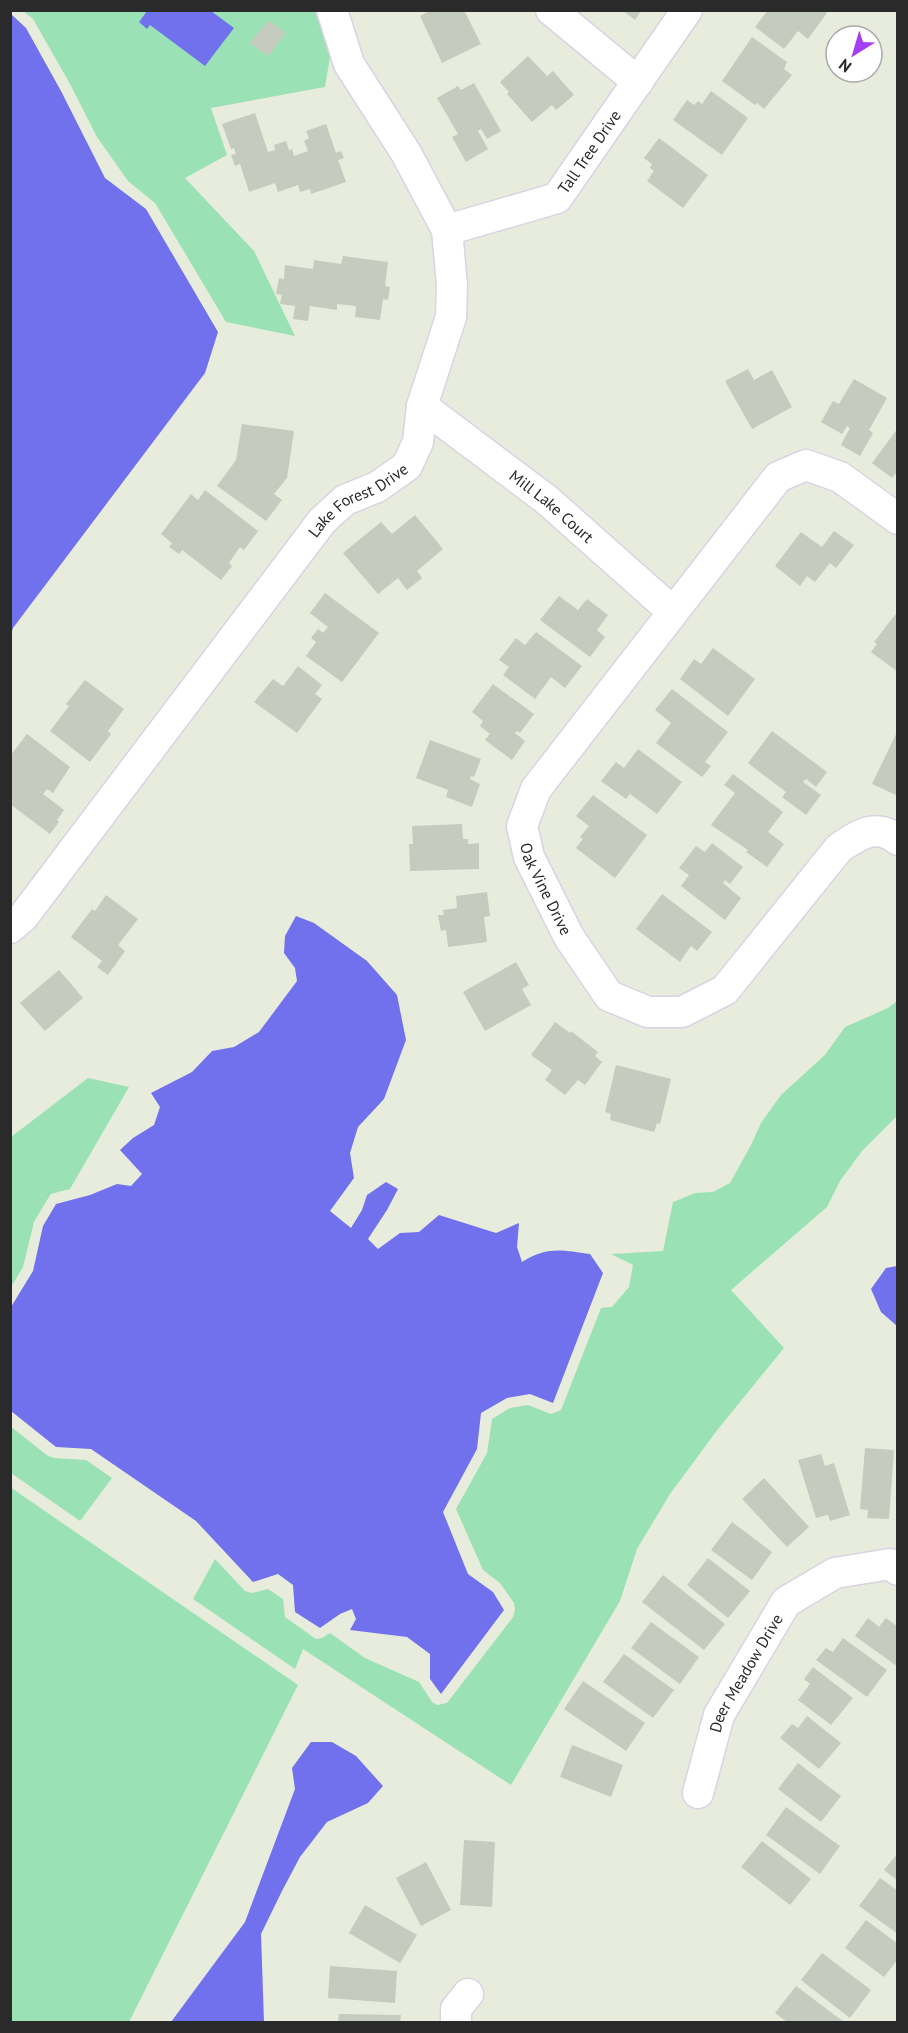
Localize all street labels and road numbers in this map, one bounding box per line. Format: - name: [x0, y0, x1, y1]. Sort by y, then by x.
- street label: Tall Tree Drive: [553, 106, 625, 197]
- street label: Lake Forest Drive: [303, 459, 412, 541]
- street label: Mill Lake Court: [506, 465, 598, 547]
- street label: Oak Vine Drive: [516, 841, 576, 938]
- street label: Deer Meadow Drive: [705, 1610, 787, 1735]

